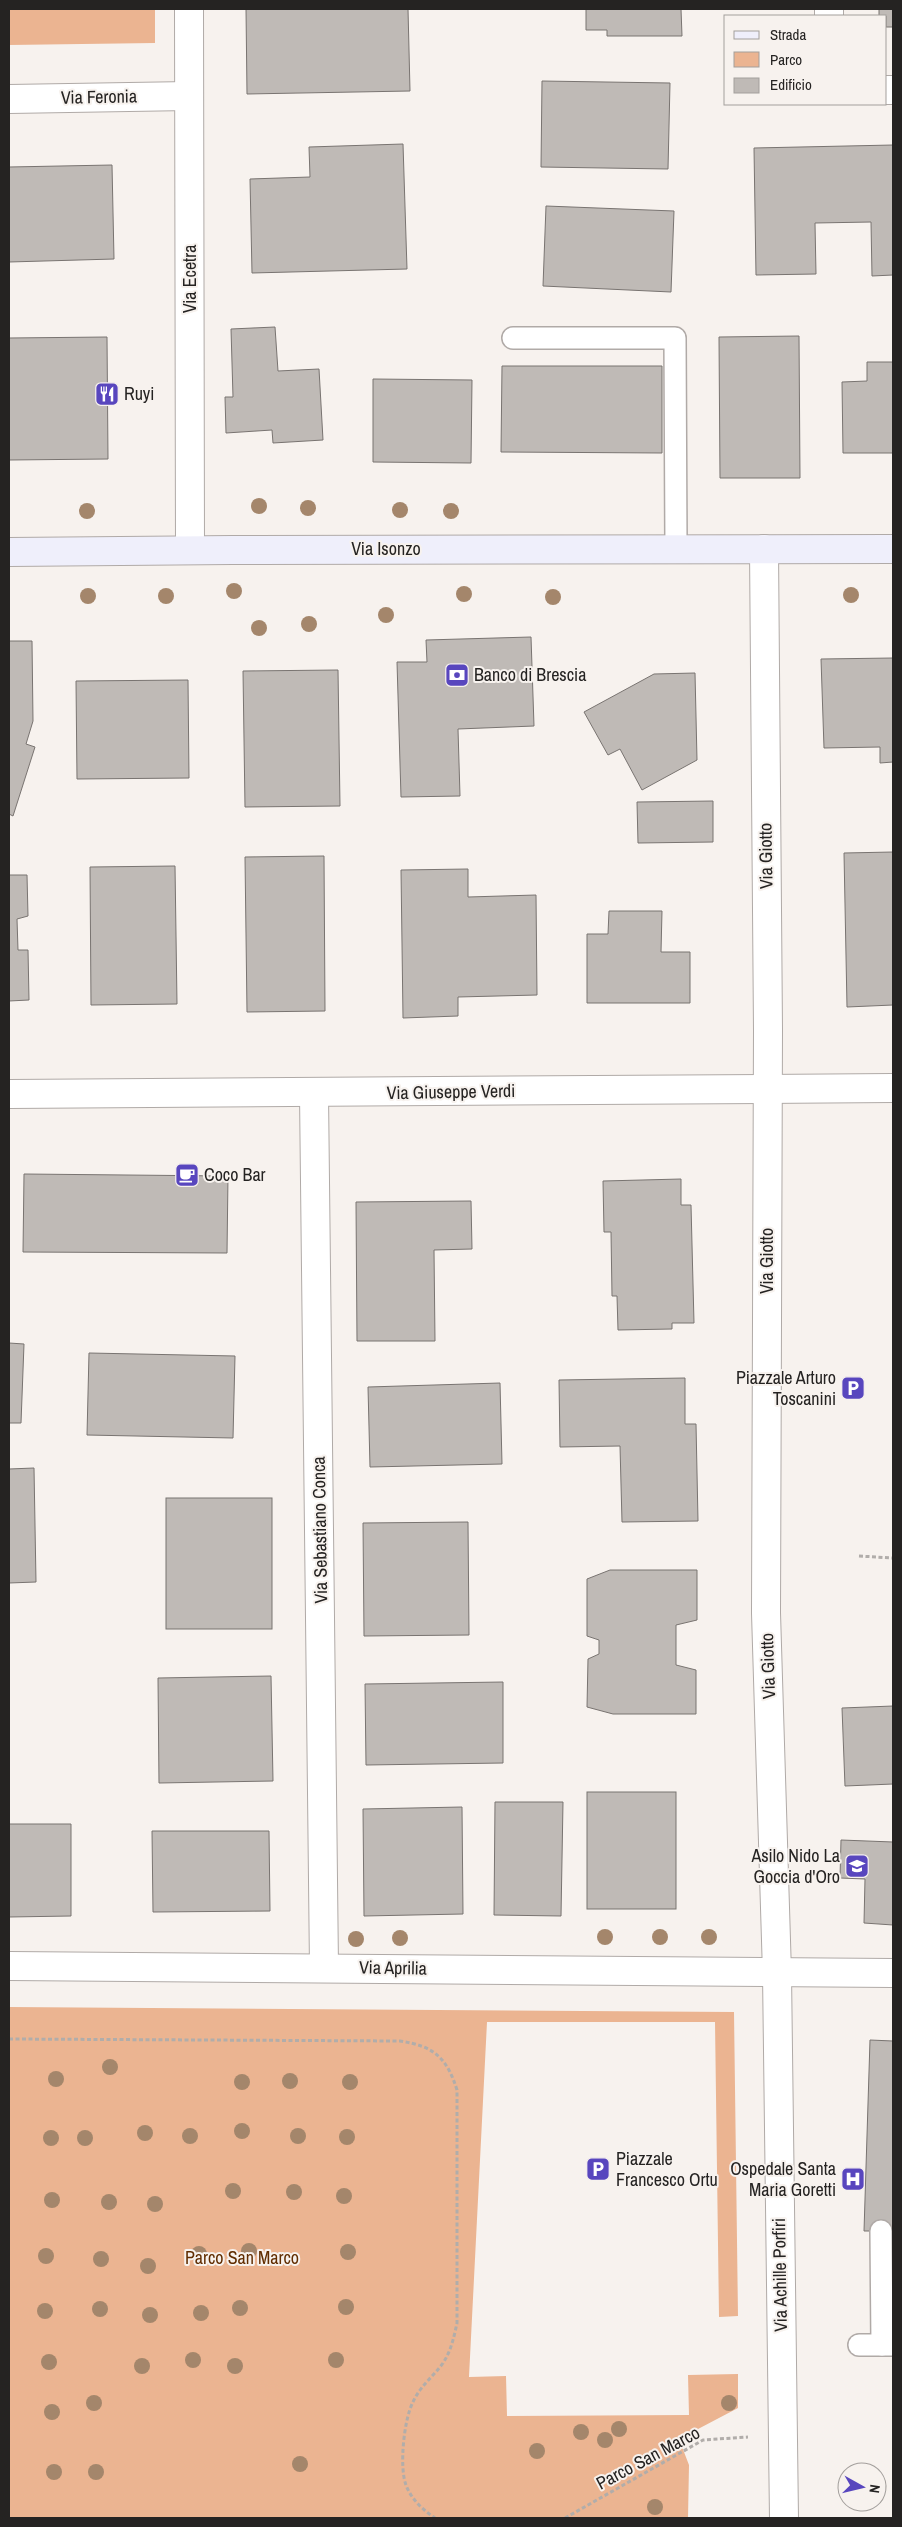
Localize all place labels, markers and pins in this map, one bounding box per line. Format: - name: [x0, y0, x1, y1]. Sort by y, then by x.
- restaurant icon: Ruyi: [94, 381, 120, 407]
- place label: Ruyi: [124, 381, 154, 406]
- bank icon: Banco di Brescia: [444, 662, 470, 688]
- place label: Banco di Brescia: [474, 662, 586, 687]
- cafe icon: Coco Bar: [174, 1162, 200, 1188]
- place label: Coco Bar: [204, 1162, 266, 1187]
- place label: Piazzale Arturo Toscanini: [736, 1365, 836, 1411]
- parking icon: Piazzale Arturo Toscanini: [840, 1375, 866, 1401]
- place label: Asilo Nido La Goccia d'Oro: [750, 1843, 840, 1889]
- school or university icon: Asilo Nido La Goccia d'Oro: [844, 1853, 870, 1879]
- place label: Piazzale Francesco Ortu: [616, 2146, 718, 2192]
- parking icon: Piazzale Francesco Ortu: [585, 2156, 611, 2182]
- place label: Ospedale Santa Maria Goretti: [730, 2156, 836, 2202]
- hospital icon: Ospedale Santa Maria Goretti: [840, 2166, 866, 2192]

